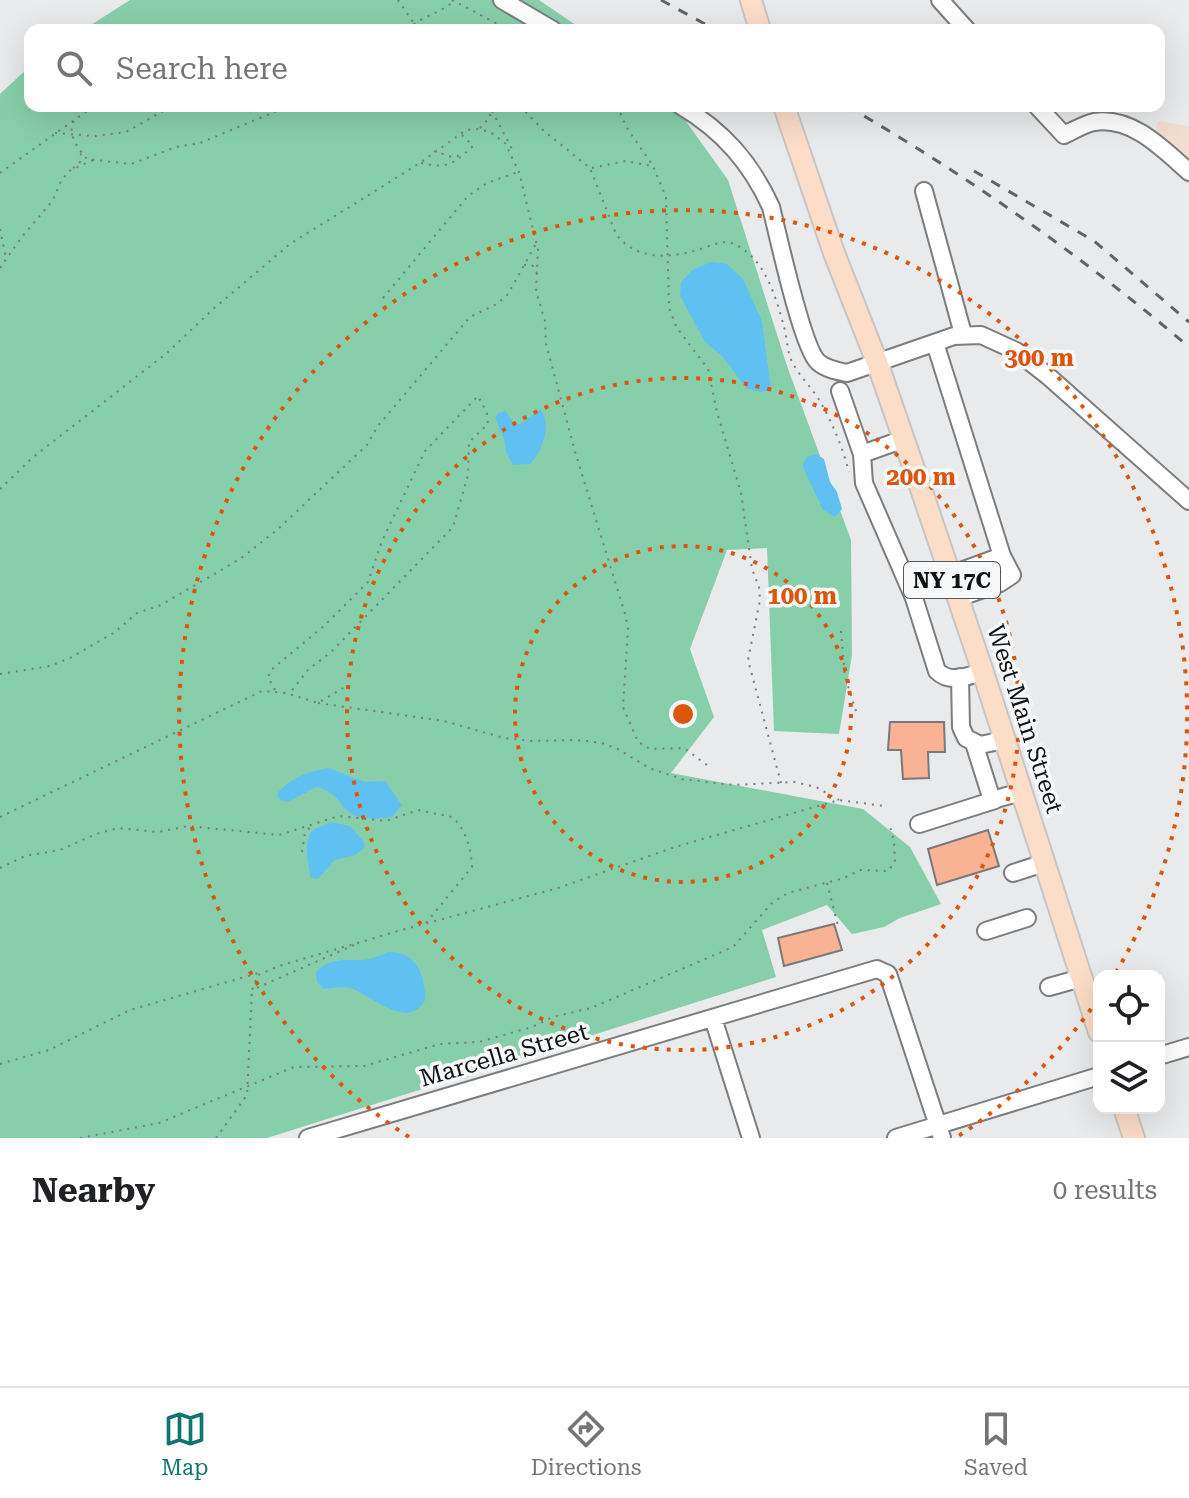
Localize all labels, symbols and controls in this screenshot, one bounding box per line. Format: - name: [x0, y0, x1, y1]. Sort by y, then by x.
- search box: [24, 24, 1165, 112]
- icon: search: [52, 46, 96, 90]
- text: Search here: [116, 51, 288, 86]
- text: 300 m: [1004, 344, 1074, 372]
- text: 200 m: [886, 463, 956, 491]
- road number: NY 17C: [904, 562, 1000, 598]
- text: 100 m: [767, 582, 837, 610]
- street label: West Main Street: [981, 621, 1069, 817]
- centre of rings: [669, 700, 697, 728]
- map controls: [1093, 970, 1165, 1114]
- button: locate: [1093, 970, 1165, 1042]
- street label: Marcella Street: [416, 1018, 592, 1092]
- button: layers: [1093, 1042, 1165, 1114]
- text: Nearby: [32, 1170, 155, 1210]
- text: 0 results: [1053, 1175, 1157, 1205]
- tab: Map: [161, 1407, 208, 1480]
- tab: Directions: [531, 1407, 641, 1480]
- tab: Saved: [964, 1407, 1028, 1480]

